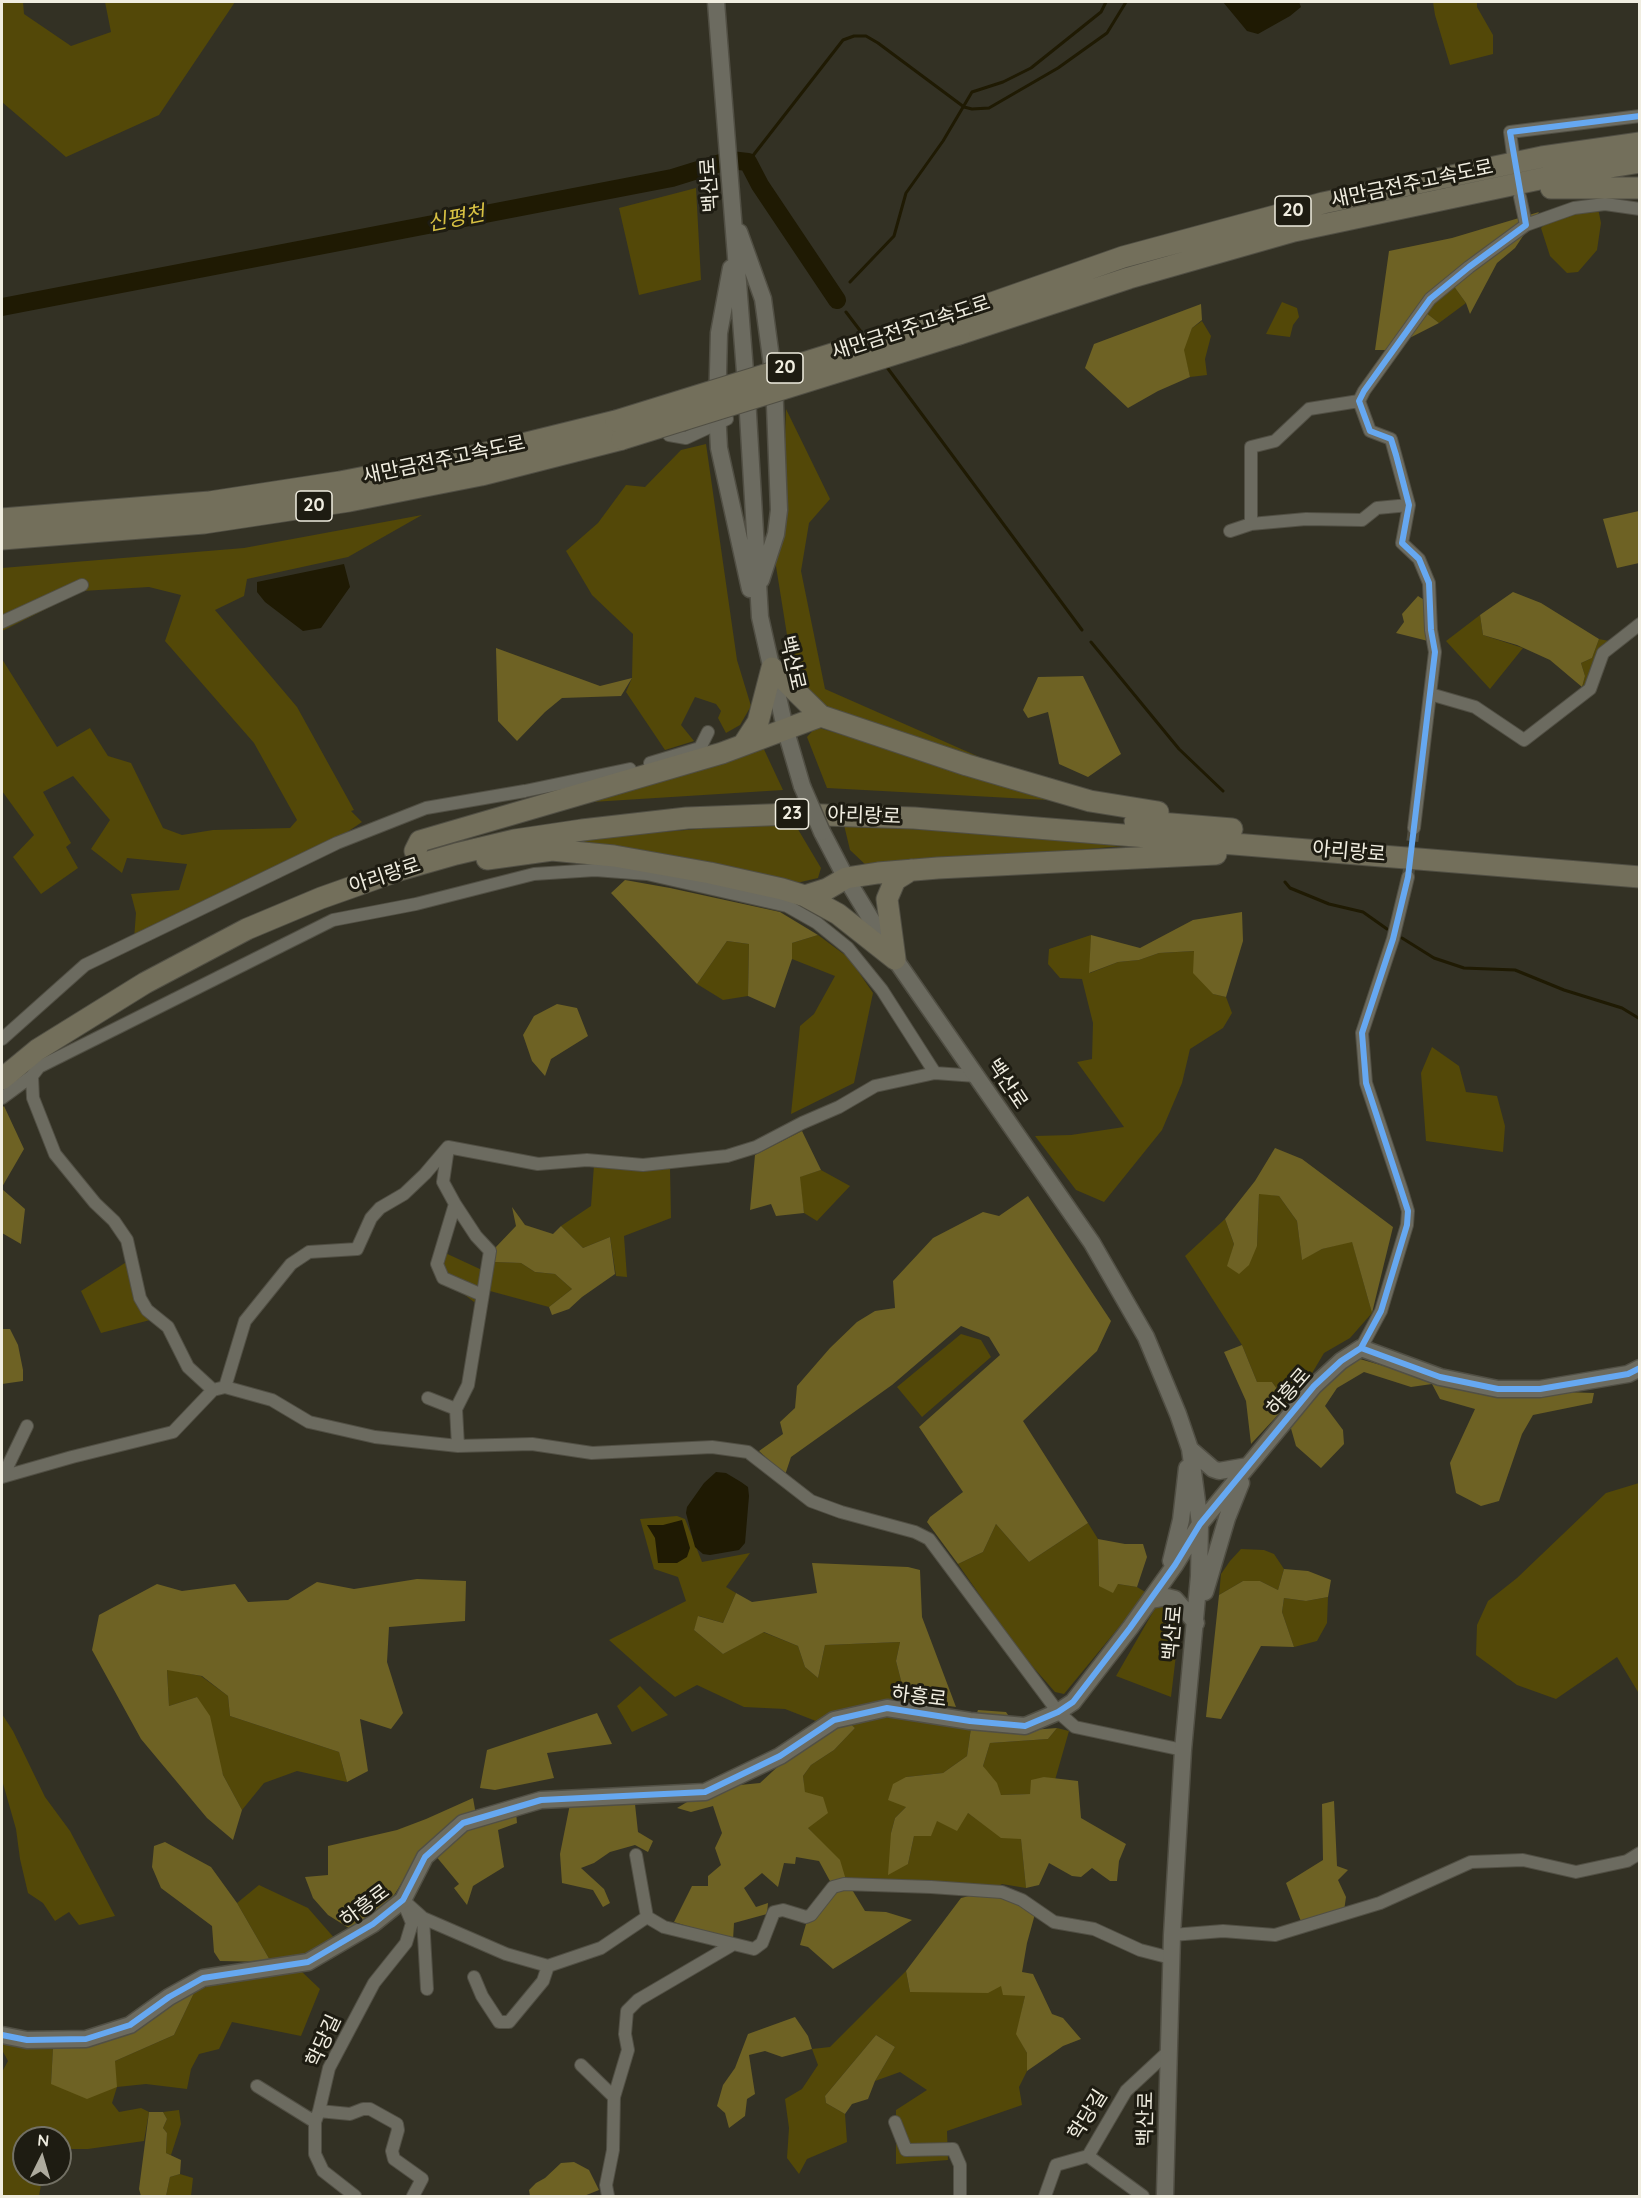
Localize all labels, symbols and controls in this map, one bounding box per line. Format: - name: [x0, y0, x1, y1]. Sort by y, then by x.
- street label: 새만금전주고속도로: [1329, 155, 1495, 213]
- street label: 백산로: [696, 157, 724, 213]
- road number: 20: [1275, 196, 1311, 226]
- water label: 신평천: [425, 201, 487, 237]
- street label: 새만금전주고속도로: [829, 291, 993, 365]
- road number: 20: [767, 353, 803, 383]
- street label: 새만금전주고속도로: [361, 431, 527, 489]
- road number: 20: [296, 491, 332, 521]
- street label: 백산로: [774, 633, 810, 693]
- road number: 23: [776, 799, 808, 829]
- street label: 아리랑로: [827, 803, 901, 829]
- street label: 아리랑로: [1311, 837, 1387, 867]
- street label: 아리랑로: [346, 853, 424, 899]
- street label: 백산로: [982, 1054, 1032, 1114]
- street label: 하흥로: [1262, 1363, 1316, 1421]
- street label: 백산로: [1159, 1604, 1187, 1662]
- street label: 하흥로: [890, 1682, 948, 1712]
- street label: 하흥로: [336, 1880, 394, 1932]
- street label: 학당길: [301, 2011, 347, 2071]
- street label: 학당길: [1063, 2085, 1113, 2145]
- street label: 백산로: [1134, 2091, 1158, 2147]
- north arrow: [12, 2126, 72, 2186]
- text: N: [37, 2130, 50, 2151]

